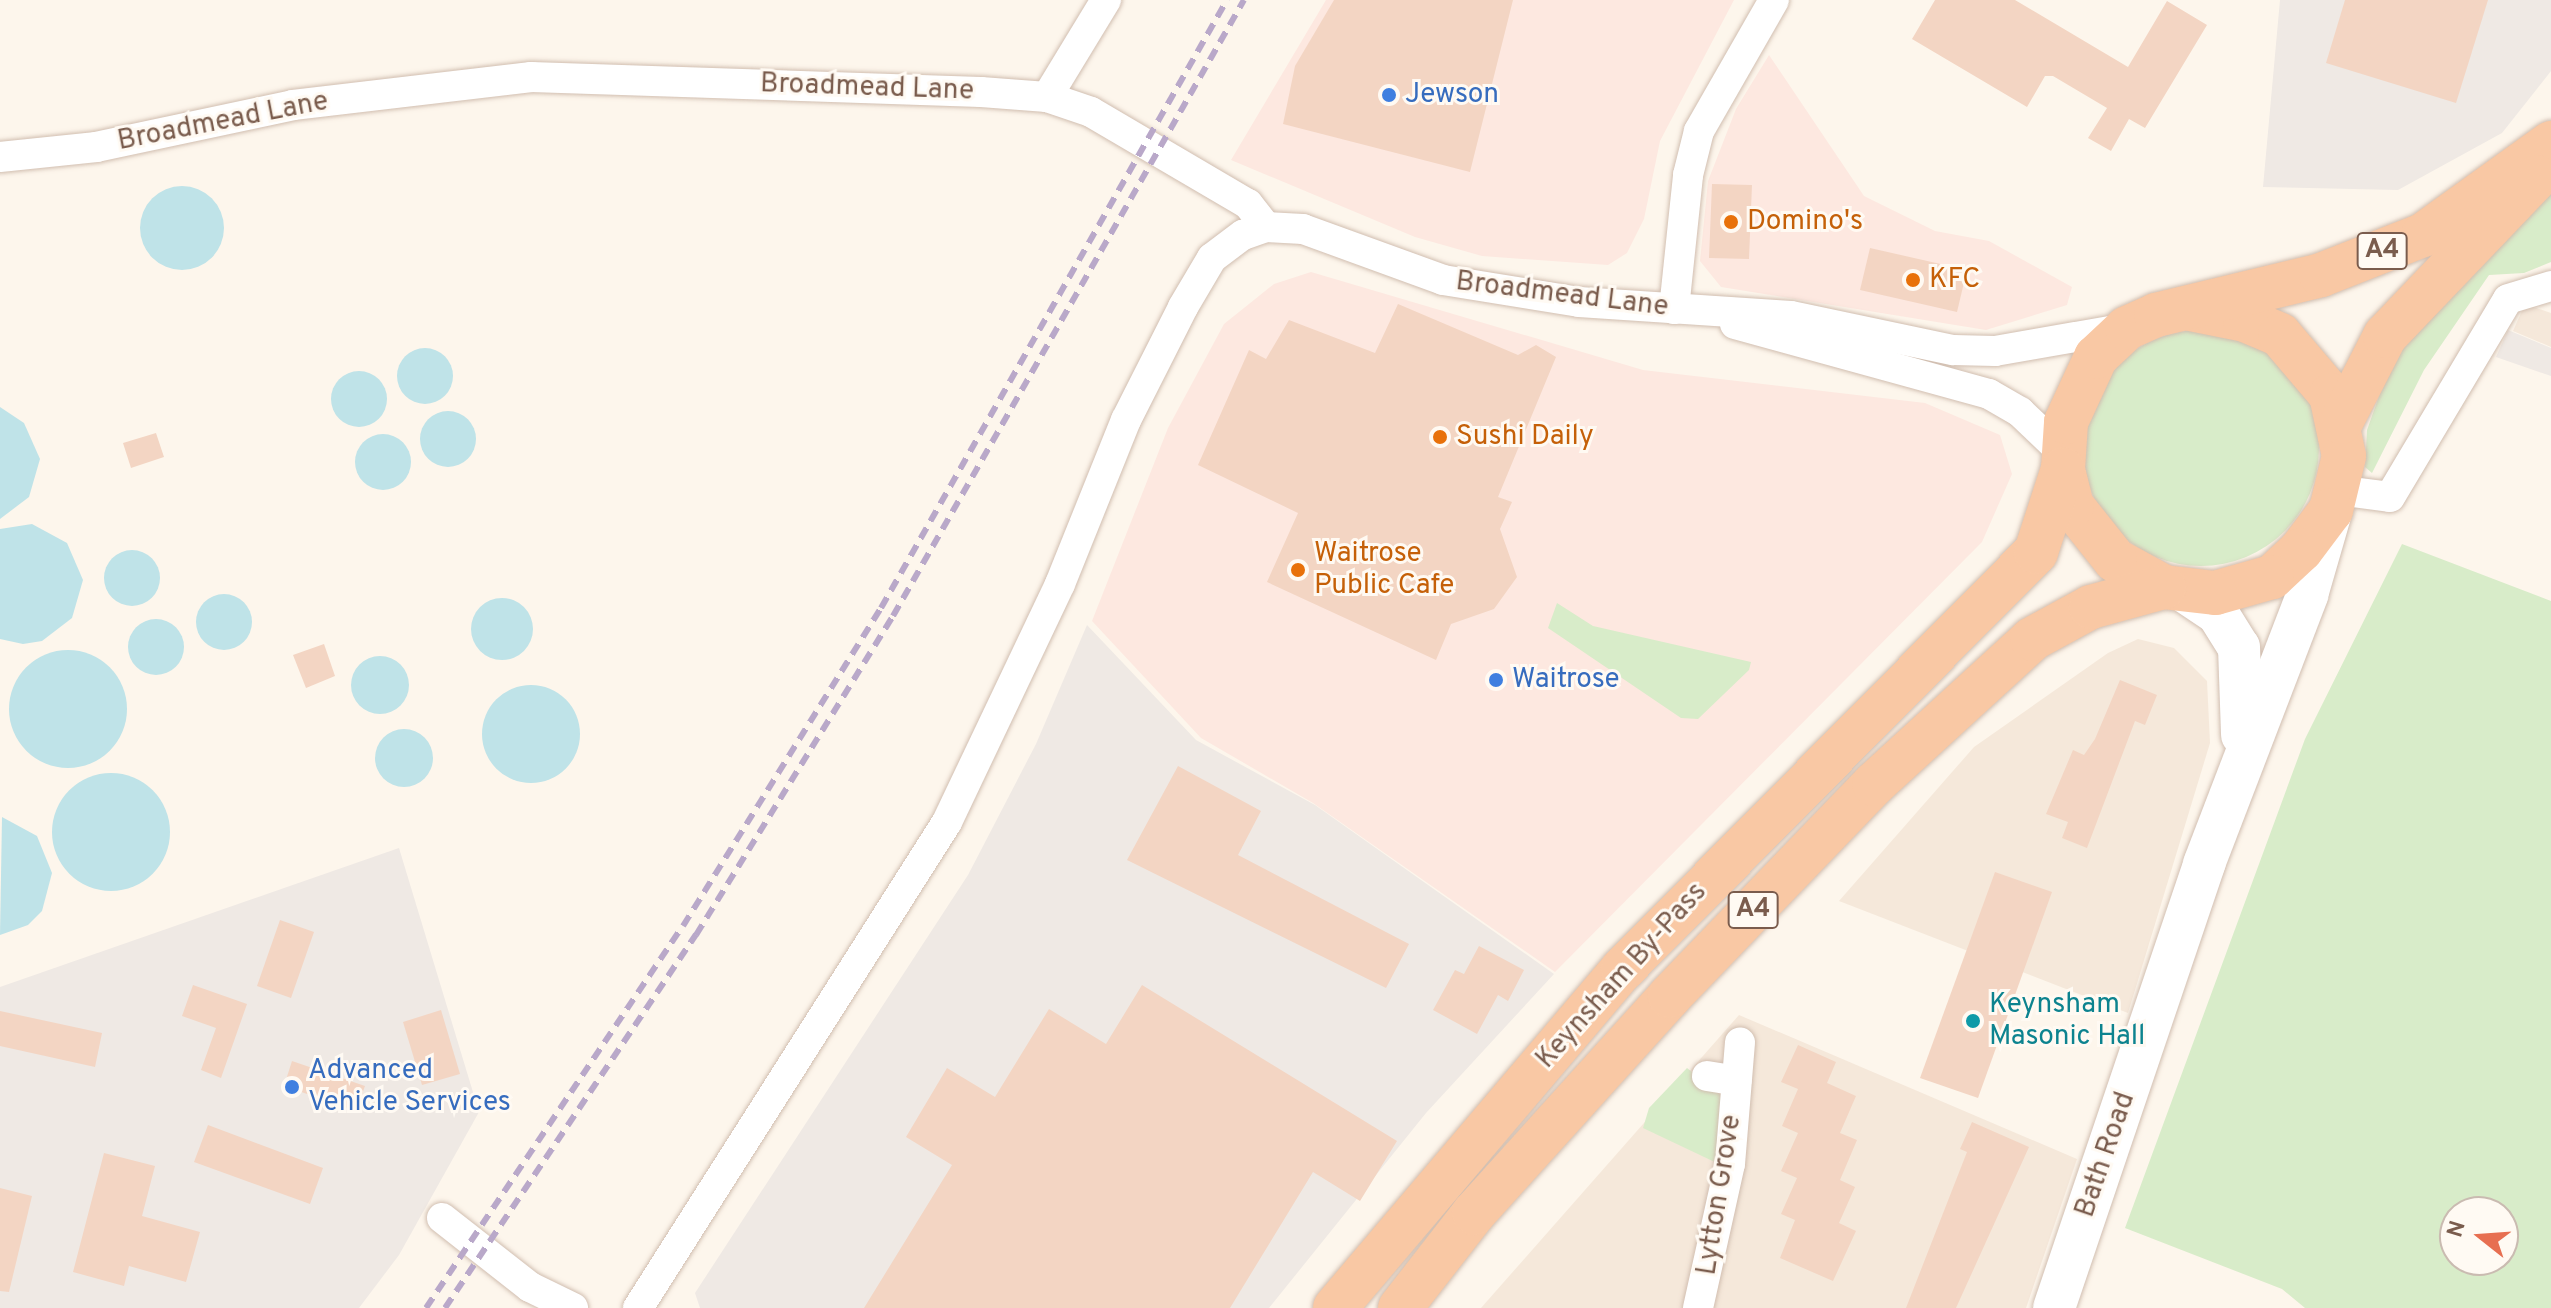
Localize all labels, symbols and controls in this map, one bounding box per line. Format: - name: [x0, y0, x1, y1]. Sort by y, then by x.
- street label: Broadmead Lane: [759, 67, 975, 109]
- place label: Jewson: [1405, 78, 1499, 112]
- street label: Broadmead Lane: [115, 85, 331, 159]
- marker: Jewson: [1380, 86, 1398, 104]
- place label: Domino's: [1747, 205, 1863, 239]
- marker: Domino's: [1722, 213, 1740, 231]
- road number: A4: [2356, 229, 2408, 273]
- place label: KFC: [1929, 263, 1980, 297]
- street label: Broadmead Lane: [1454, 265, 1670, 325]
- marker: KFC: [1904, 271, 1922, 289]
- place label: Sushi Daily: [1456, 420, 1594, 454]
- marker: Sushi Daily: [1431, 428, 1449, 446]
- place label: Waitrose Public Cafe: [1314, 537, 1454, 603]
- marker: Waitrose Public Cafe: [1289, 561, 1307, 579]
- place label: Waitrose: [1512, 663, 1620, 697]
- marker: Waitrose: [1487, 671, 1505, 689]
- street label: Keynsham By-Pass: [1530, 876, 1714, 1076]
- road number: A4: [1727, 888, 1779, 932]
- place label: Keynsham Masonic Hall: [1989, 988, 2145, 1054]
- marker: Keynsham Masonic Hall: [1964, 1012, 1982, 1030]
- place label: Advanced Vehicle Services: [308, 1054, 511, 1120]
- marker: Advanced Vehicle Services: [283, 1078, 301, 1096]
- street label: Bath Road: [2069, 1088, 2143, 1222]
- street label: Lytton Grove: [1691, 1112, 1749, 1278]
- north arrow: [2439, 1196, 2519, 1276]
- text: N: [2442, 1218, 2473, 1241]

